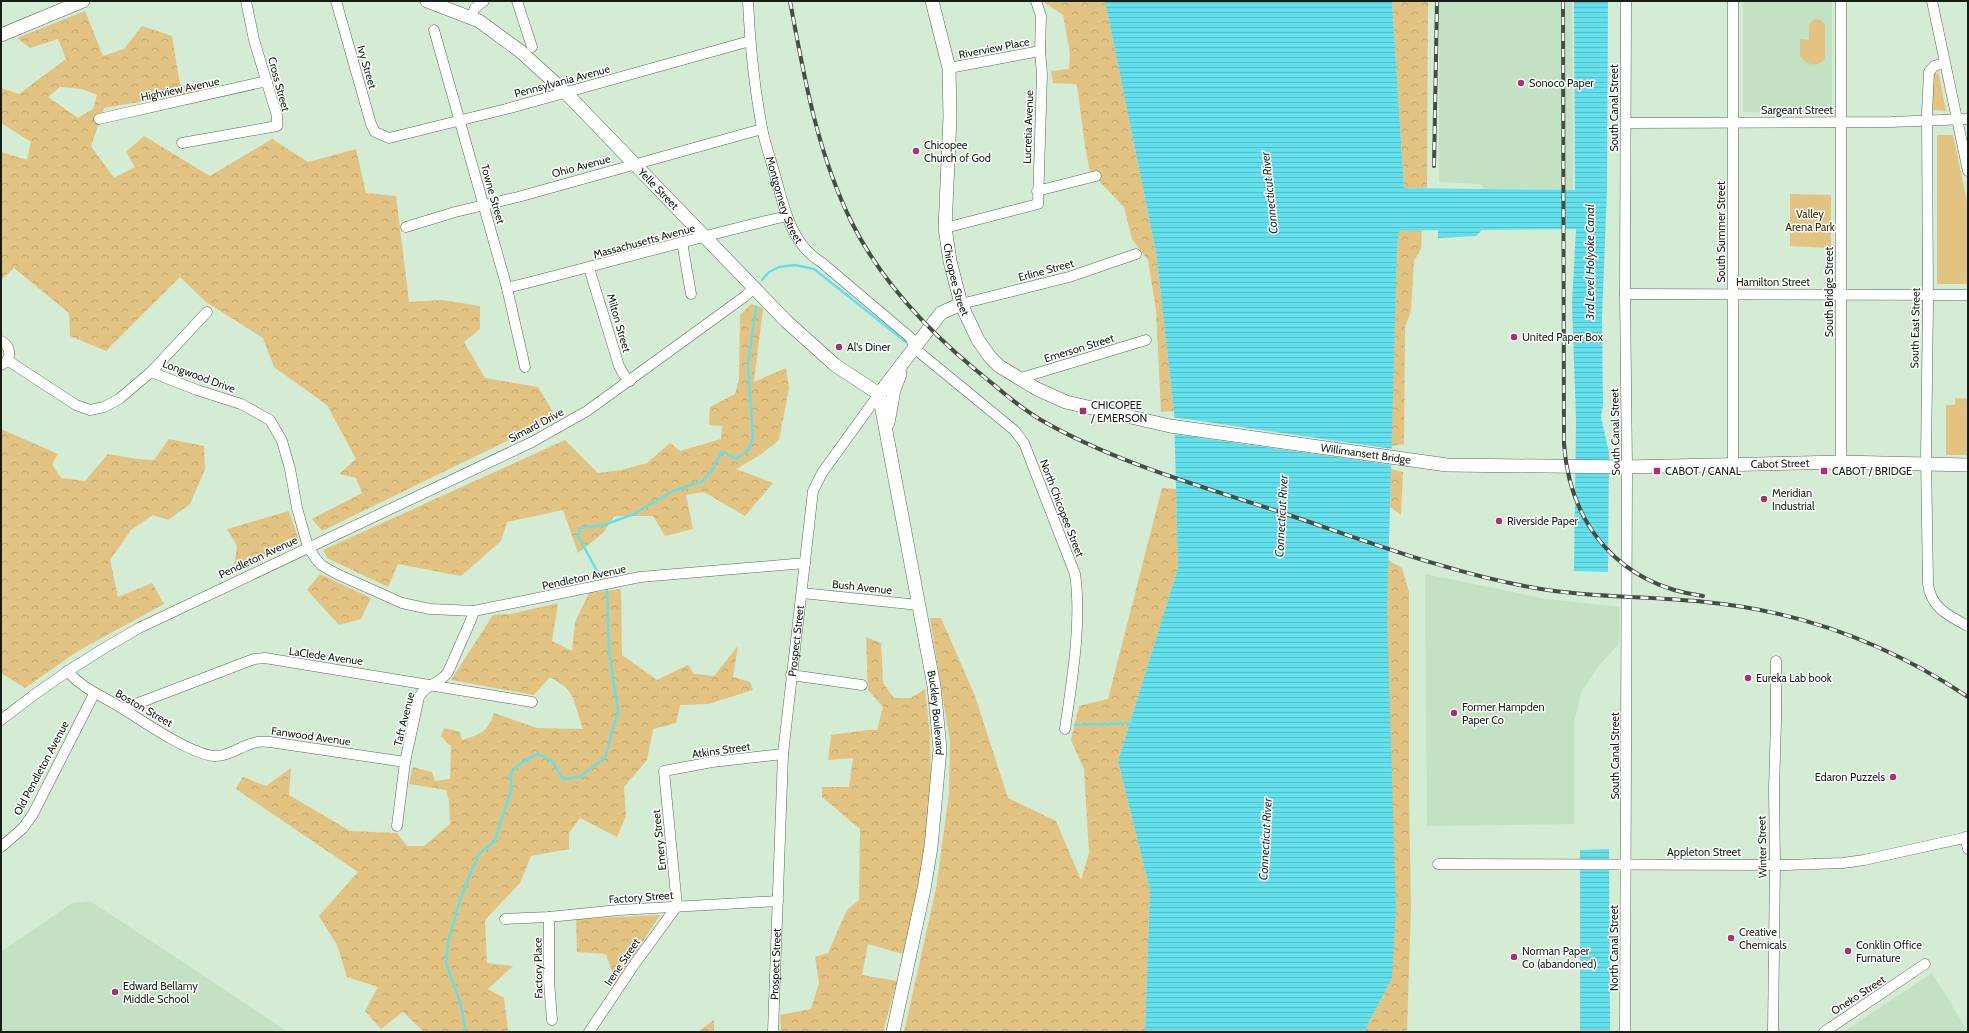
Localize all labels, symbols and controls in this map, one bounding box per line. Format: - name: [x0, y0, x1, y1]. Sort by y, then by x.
- street label: Riverview Place: [957, 34, 1031, 62]
- street label: Ivy Street: [354, 44, 380, 91]
- street label: Cross Street: [265, 55, 293, 113]
- street label: Pennsylvania Avenue: [513, 61, 612, 101]
- street label: South Canal Street: [1607, 64, 1621, 152]
- street label: Highview Avenue: [139, 74, 221, 104]
- place label: Sonoco Paper: [1529, 76, 1594, 90]
- marker: Sonoco Paper: [1516, 78, 1526, 88]
- street label: Lucretia Avenue: [1020, 89, 1036, 164]
- street label: Sargeant Street: [1761, 103, 1833, 117]
- place label: Chicopee Church of God: [924, 138, 991, 165]
- marker: Chicopee Church of God: [911, 146, 921, 156]
- water label: Connecticut River: [1257, 150, 1281, 235]
- street label: Ohio Avenue: [550, 151, 612, 181]
- street label: Montgomery Street: [763, 155, 806, 246]
- street label: Towne Street: [478, 163, 508, 226]
- street label: Yelle Street: [634, 164, 682, 213]
- street label: South Summer Street: [1714, 181, 1728, 283]
- water label: 3rd Level Holyoke Canal: [1582, 204, 1597, 321]
- park label: Valley Arena Park: [1785, 207, 1835, 234]
- street label: Massachusetts Avenue: [592, 221, 697, 261]
- street label: Chicopee Street: [940, 242, 973, 318]
- street label: South Bridge Street: [1822, 246, 1836, 337]
- street label: Erline Street: [1017, 256, 1076, 284]
- street label: Hamilton Street: [1736, 275, 1810, 289]
- street label: South East Street: [1907, 287, 1923, 368]
- street label: Milton Street: [604, 292, 634, 354]
- place label: United Paper Box: [1522, 330, 1604, 344]
- street label: Emerson Street: [1042, 331, 1116, 365]
- marker: United Paper Box: [1509, 332, 1519, 342]
- place label: Al's Diner: [847, 340, 891, 354]
- marker: Al's Diner: [834, 342, 844, 352]
- street label: Longwood Drive: [161, 356, 238, 396]
- street label: South Canal Street: [1607, 388, 1623, 476]
- place label: CHICOPEE / EMERSON: [1090, 398, 1147, 425]
- street label: Simard Drive: [506, 405, 566, 445]
- marker: CHICOPEE / EMERSON: [1078, 406, 1088, 416]
- street label: Willimansett Bridge: [1320, 440, 1412, 467]
- street label: Cabot Street: [1750, 456, 1810, 471]
- street label: North Chicopee Street: [1037, 457, 1087, 559]
- place label: CABOT / CANAL: [1665, 464, 1742, 478]
- place label: CABOT / BRIDGE: [1832, 464, 1912, 478]
- marker: CABOT / CANAL: [1652, 466, 1662, 476]
- marker: CABOT / BRIDGE: [1819, 466, 1829, 476]
- water label: Connecticut River: [1271, 473, 1291, 558]
- place label: Meridian Industrial: [1772, 486, 1815, 513]
- marker: Meridian Industrial: [1759, 494, 1769, 504]
- place label: Riverside Paper: [1507, 514, 1579, 528]
- marker: Riverside Paper: [1494, 516, 1504, 526]
- street label: Pendleton Avenue: [216, 532, 300, 581]
- street label: Pendleton Avenue: [541, 561, 628, 593]
- street label: Bush Avenue: [831, 577, 893, 597]
- street label: Prospect Street: [785, 604, 807, 677]
- street label: LaClede Avenue: [288, 644, 364, 668]
- street label: Buckley Boulevard: [924, 669, 947, 756]
- place label: Eureka Lab book: [1756, 671, 1832, 685]
- marker: Eureka Lab book: [1743, 673, 1753, 683]
- street label: Boston Street: [113, 686, 175, 730]
- street label: Taft Avenue: [391, 690, 418, 747]
- place label: Former Hampden Paper Co: [1462, 700, 1545, 727]
- marker: Former Hampden Paper Co: [1449, 708, 1459, 718]
- street label: South Canal Street: [1608, 712, 1622, 800]
- street label: Old Pendleton Avenue: [10, 718, 72, 818]
- street label: Fanwood Avenue: [270, 724, 352, 749]
- street label: Atkins Street: [691, 739, 751, 761]
- place label: Edaron Puzzels: [1815, 770, 1885, 784]
- marker: Edaron Puzzels: [1888, 772, 1898, 782]
- water label: Connecticut River: [1255, 796, 1275, 881]
- street label: Emery Street: [649, 809, 669, 871]
- street label: Winter Street: [1754, 815, 1770, 878]
- street label: Appleton Street: [1667, 845, 1741, 859]
- street label: Factory Street: [608, 888, 674, 906]
- street label: North Canal Street: [1607, 905, 1621, 991]
- place label: Creative Chemicals: [1739, 925, 1787, 952]
- street label: Prospect Street: [767, 928, 784, 1000]
- marker: Creative Chemicals: [1726, 933, 1736, 943]
- street label: Irene Street: [601, 935, 643, 988]
- street label: Factory Place: [530, 937, 546, 999]
- place label: Conklin Office Furnature: [1856, 938, 1922, 965]
- place label: Norman Paper Co (abandoned): [1522, 944, 1597, 971]
- marker: Conklin Office Furnature: [1843, 946, 1853, 956]
- marker: Norman Paper Co (abandoned): [1509, 952, 1519, 962]
- street label: Oneko Street: [1828, 972, 1888, 1018]
- place label: Edward Bellamy Middle School: [123, 979, 198, 1006]
- marker: Edward Bellamy Middle School: [110, 987, 120, 997]

